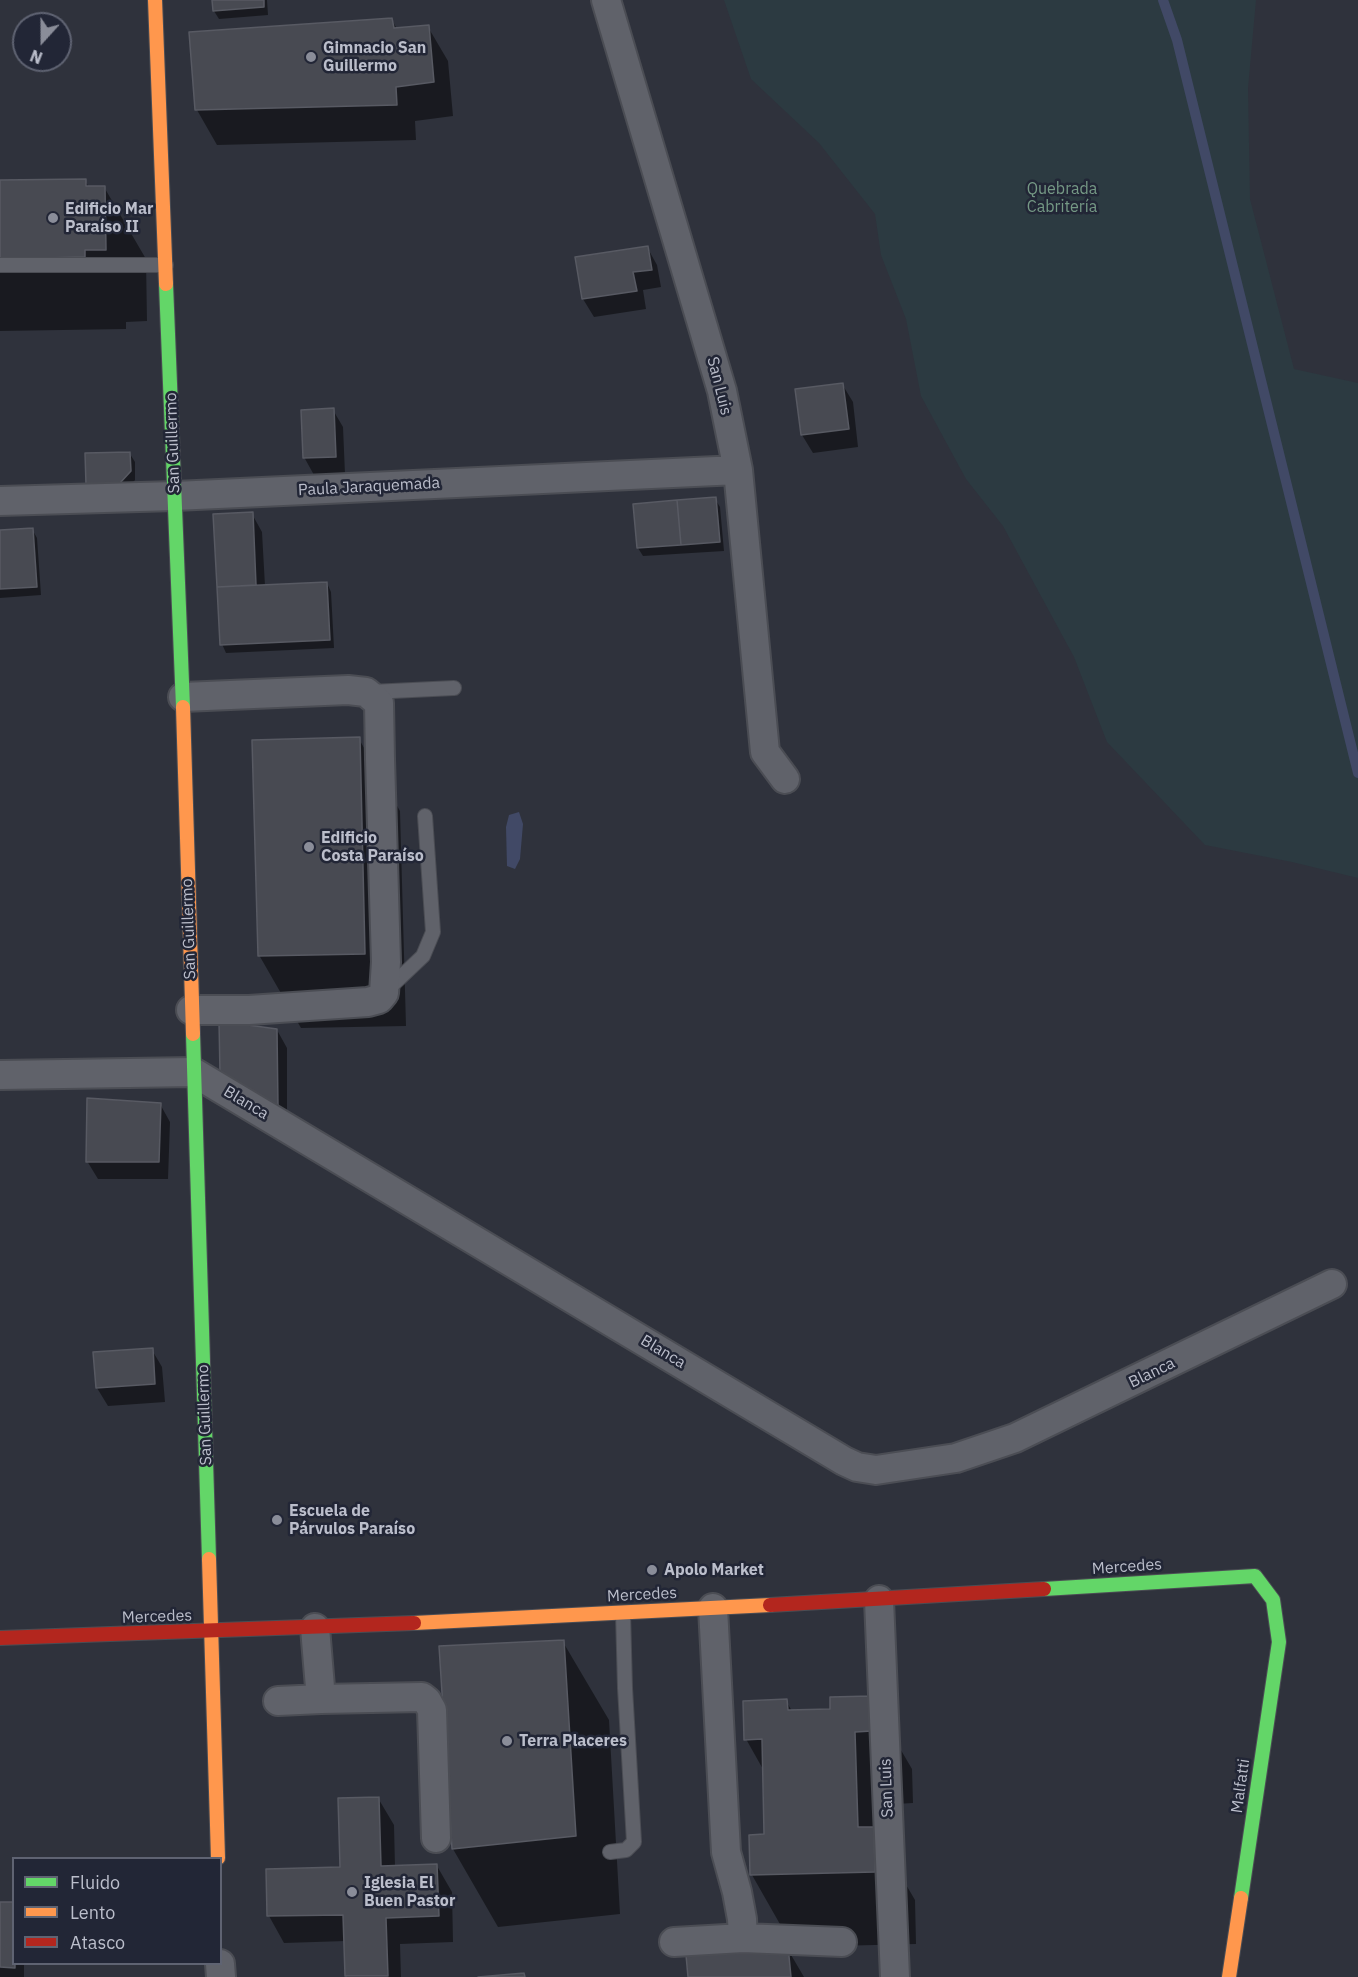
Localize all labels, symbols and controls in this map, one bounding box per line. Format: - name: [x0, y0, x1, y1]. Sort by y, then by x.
- north arrow: [12, 12, 72, 72]
- place label: Gimnacio San Guillermo: [323, 38, 426, 76]
- text: N: [27, 46, 45, 68]
- marker: Gimnacio San Guillermo: [304, 50, 318, 64]
- park label: Quebrada Cabritería: [1027, 179, 1097, 217]
- place label: Edificio Mar Paraíso II: [65, 199, 154, 237]
- marker: Edificio Mar Paraíso II: [46, 211, 60, 225]
- street label: San Luis: [702, 355, 736, 417]
- street label: San Guillermo: [162, 392, 184, 494]
- street label: Paula Jaraquemada: [297, 474, 441, 500]
- place label: Edificio Costa Paraíso: [321, 828, 424, 866]
- marker: Edificio Costa Paraíso: [302, 840, 316, 854]
- street label: San Guillermo: [178, 878, 200, 980]
- street label: Blanca: [220, 1082, 272, 1124]
- street label: Blanca: [637, 1331, 689, 1373]
- street label: Blanca: [1126, 1354, 1178, 1392]
- street label: San Guillermo: [194, 1364, 216, 1466]
- place label: Escuela de Párvulos Paraíso: [289, 1501, 415, 1539]
- marker: Escuela de Párvulos Paraíso: [270, 1513, 284, 1527]
- street label: Mercedes: [1091, 1555, 1163, 1579]
- place label: Apolo Market: [664, 1560, 764, 1580]
- marker: Apolo Market: [645, 1563, 659, 1577]
- street label: Mercedes: [606, 1584, 678, 1606]
- street label: Mercedes: [122, 1606, 192, 1628]
- place label: Terra Placeres: [519, 1731, 627, 1751]
- marker: Terra Placeres: [500, 1734, 514, 1748]
- street label: San Luis: [876, 1758, 898, 1818]
- street label: Malfatti: [1228, 1758, 1254, 1814]
- legend: [12, 1857, 222, 1965]
- text: Fluido: [70, 1871, 120, 1894]
- place label: Iglesia El Buen Pastor: [364, 1873, 455, 1911]
- marker: Iglesia El Buen Pastor: [345, 1885, 359, 1899]
- text: Lento: [70, 1901, 115, 1924]
- text: Atasco: [70, 1931, 125, 1954]

